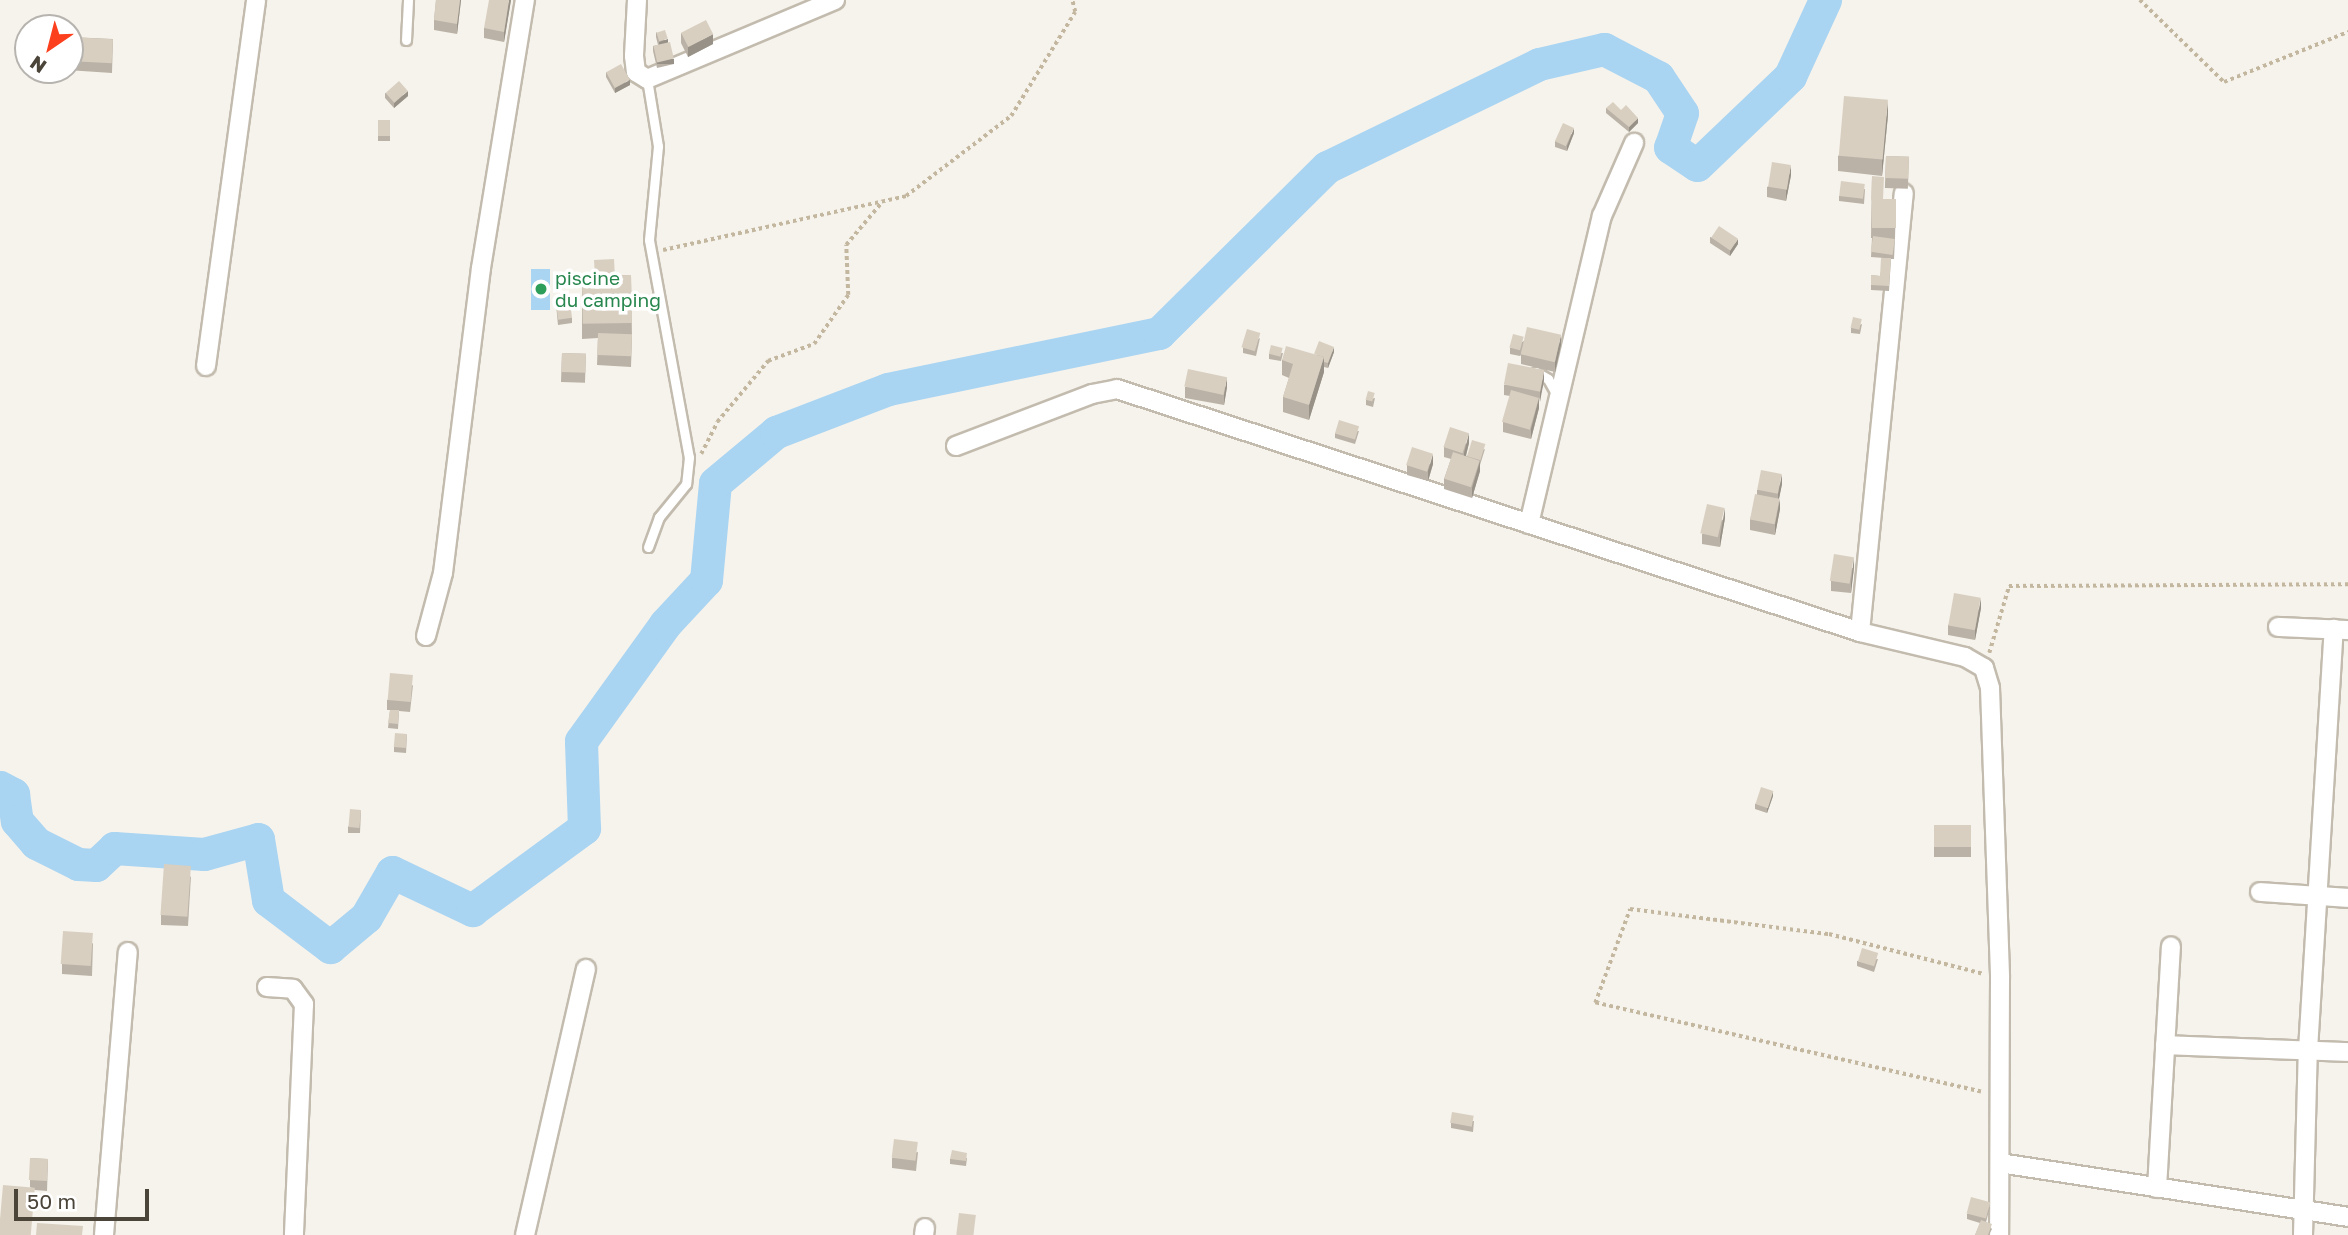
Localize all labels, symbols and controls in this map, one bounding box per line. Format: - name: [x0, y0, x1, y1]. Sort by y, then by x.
- north arrow: [14, 14, 84, 84]
- text: N: [25, 51, 50, 79]
- place label: piscine du camping: [555, 267, 661, 311]
- marker: piscine du camping: [533, 281, 549, 297]
- scale bar: [18, 1176, 152, 1220]
- text: 50 m: [27, 1188, 76, 1214]

